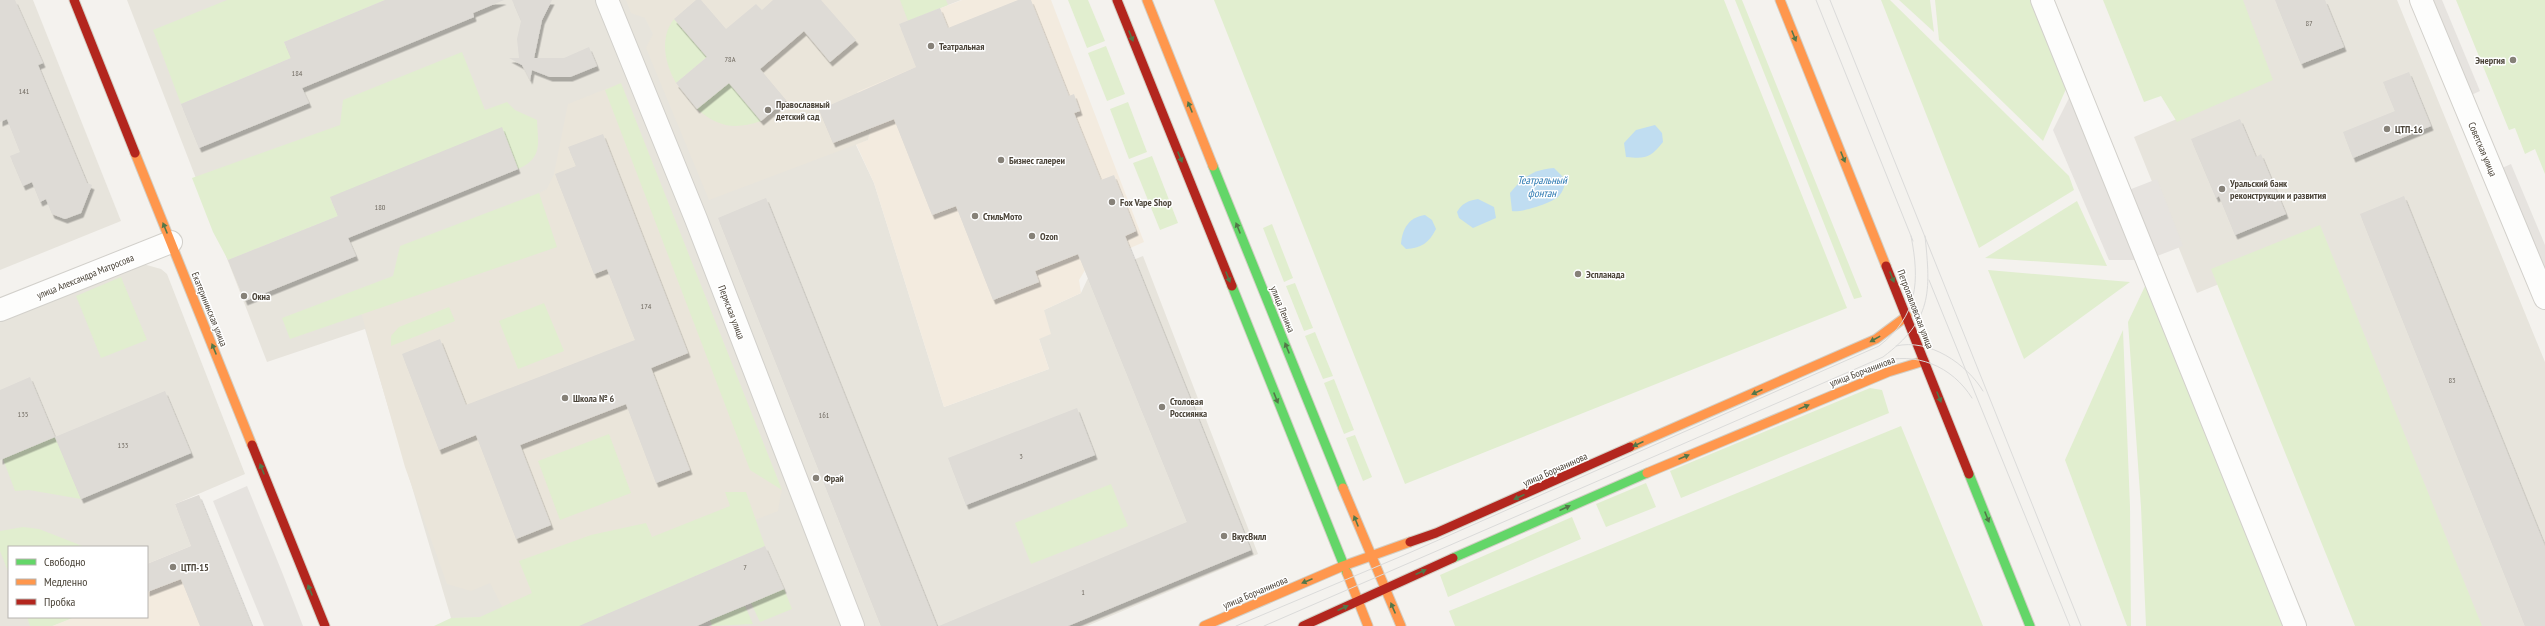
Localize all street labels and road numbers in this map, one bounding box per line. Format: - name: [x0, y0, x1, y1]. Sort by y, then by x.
- street label: Советская улица: [2465, 120, 2500, 178]
- street label: улица Александра Матросова: [35, 251, 136, 302]
- street label: Петропавловская улица: [1894, 268, 1937, 351]
- street label: Екатерининская улица: [189, 270, 230, 348]
- street label: Пермская улица: [715, 283, 748, 341]
- street label: улица Ленина: [1267, 284, 1298, 334]
- street label: улица Борчанинова: [1828, 353, 1897, 390]
- street label: улица Борчанинова: [1521, 449, 1589, 489]
- street label: улица Борчанинова: [1221, 573, 1290, 612]

